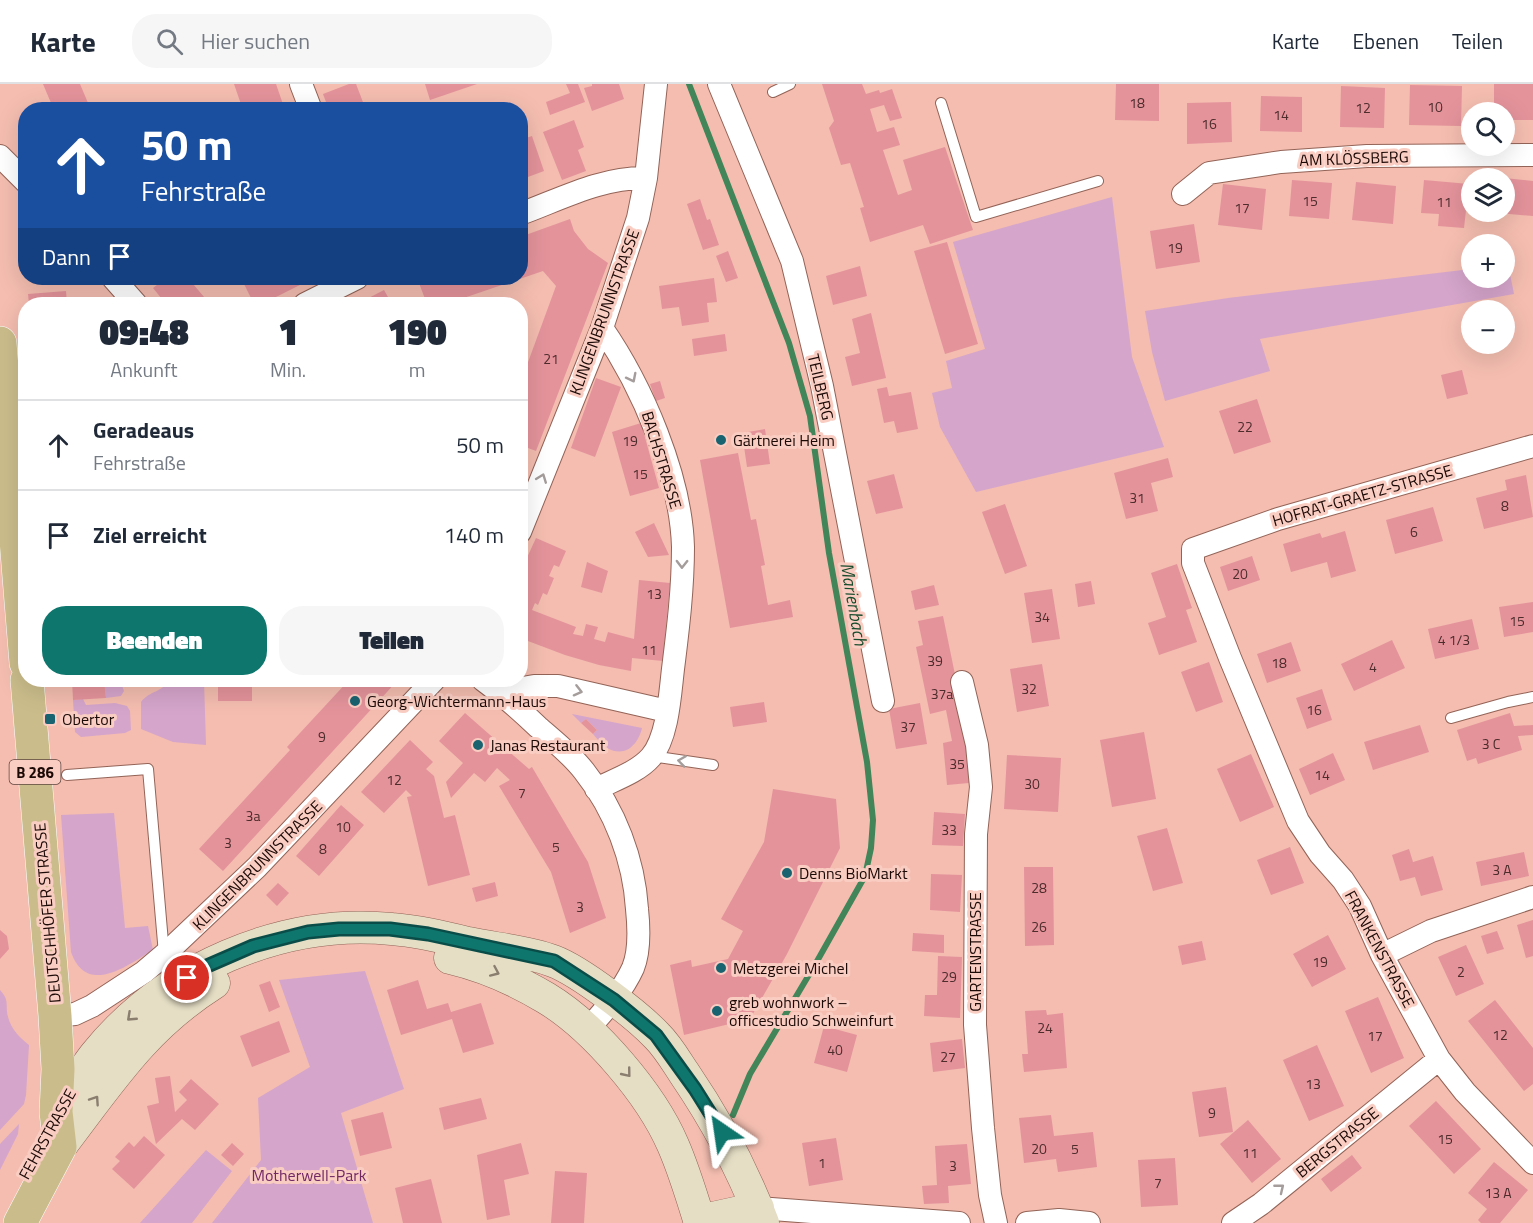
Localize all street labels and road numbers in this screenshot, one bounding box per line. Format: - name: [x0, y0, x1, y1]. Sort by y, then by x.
- street label: AM KLÖSSBERG: [1299, 144, 1409, 172]
- street label: KLINGENBRUNNSTRASSE: [563, 225, 645, 398]
- street label: TEILBERG: [802, 352, 840, 422]
- street label: BACHSTRASSE: [636, 408, 688, 512]
- street label: HOFRAT-GRAETZ-STRASSE: [1269, 458, 1455, 532]
- road number: B 286: [9, 760, 60, 784]
- street label: KLINGENBRUNNSTRASSE: [187, 794, 328, 935]
- street label: DEUTSCHHÖFER STRASSE: [27, 822, 67, 1004]
- street label: FRANKENSTRASSE: [1339, 886, 1421, 1012]
- street label: GARTENSTRASSE: [963, 892, 987, 1012]
- street label: FEHRSTRASSE: [12, 1084, 82, 1184]
- street label: BERGSTRASSE: [1290, 1101, 1384, 1183]

